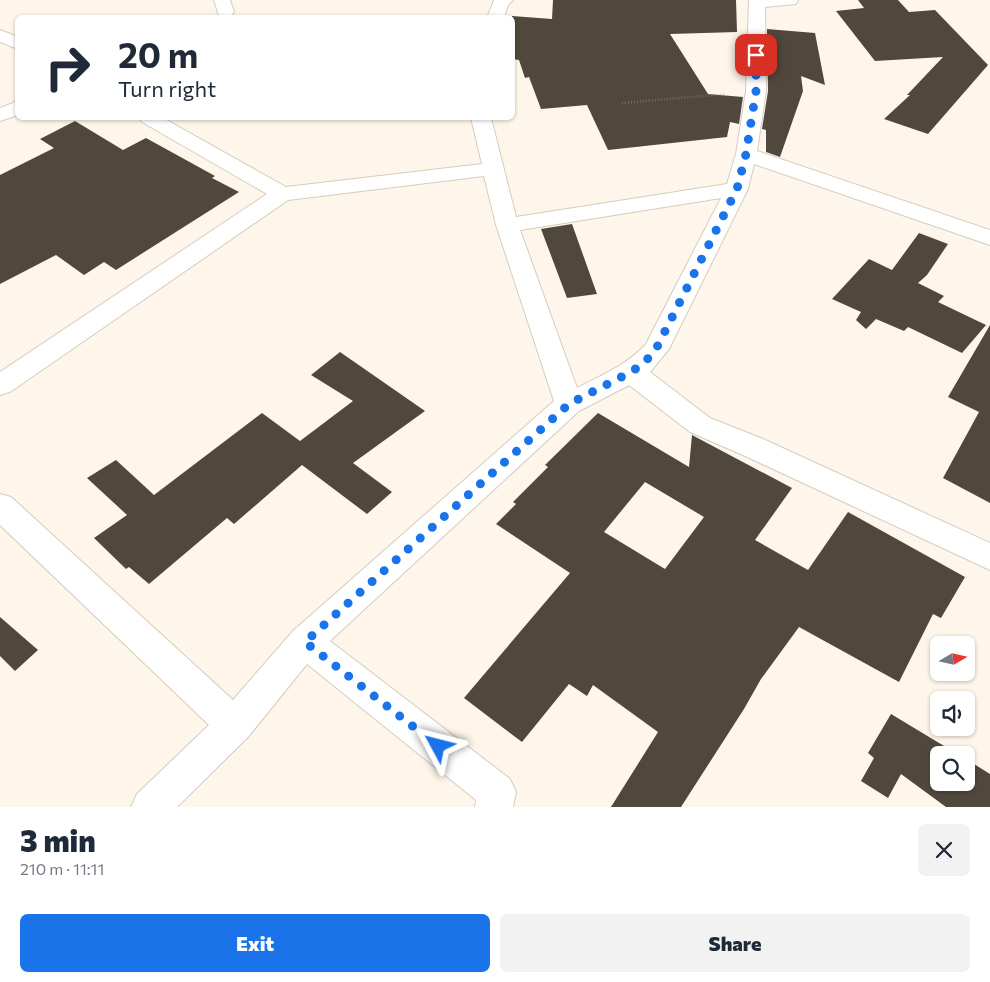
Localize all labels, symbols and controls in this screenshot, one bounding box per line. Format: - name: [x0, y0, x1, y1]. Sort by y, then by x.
- text: 20 m: [118, 32, 198, 75]
- pin: [735, 34, 777, 76]
- icon: right: [35, 35, 100, 100]
- icon: arrive: [742, 41, 770, 69]
- text: Turn right: [118, 75, 216, 102]
- north arrow: [930, 636, 975, 681]
- map controls: [930, 636, 975, 791]
- button: sound: [930, 691, 975, 736]
- position arrow: [411, 719, 463, 771]
- button: search: [930, 746, 975, 791]
- text: 3 min: [20, 821, 96, 858]
- button: close: [918, 824, 970, 876]
- text: 210 m · 11:11: [20, 859, 104, 878]
- button: Exit: [20, 914, 490, 972]
- button: Share: [500, 914, 970, 972]

